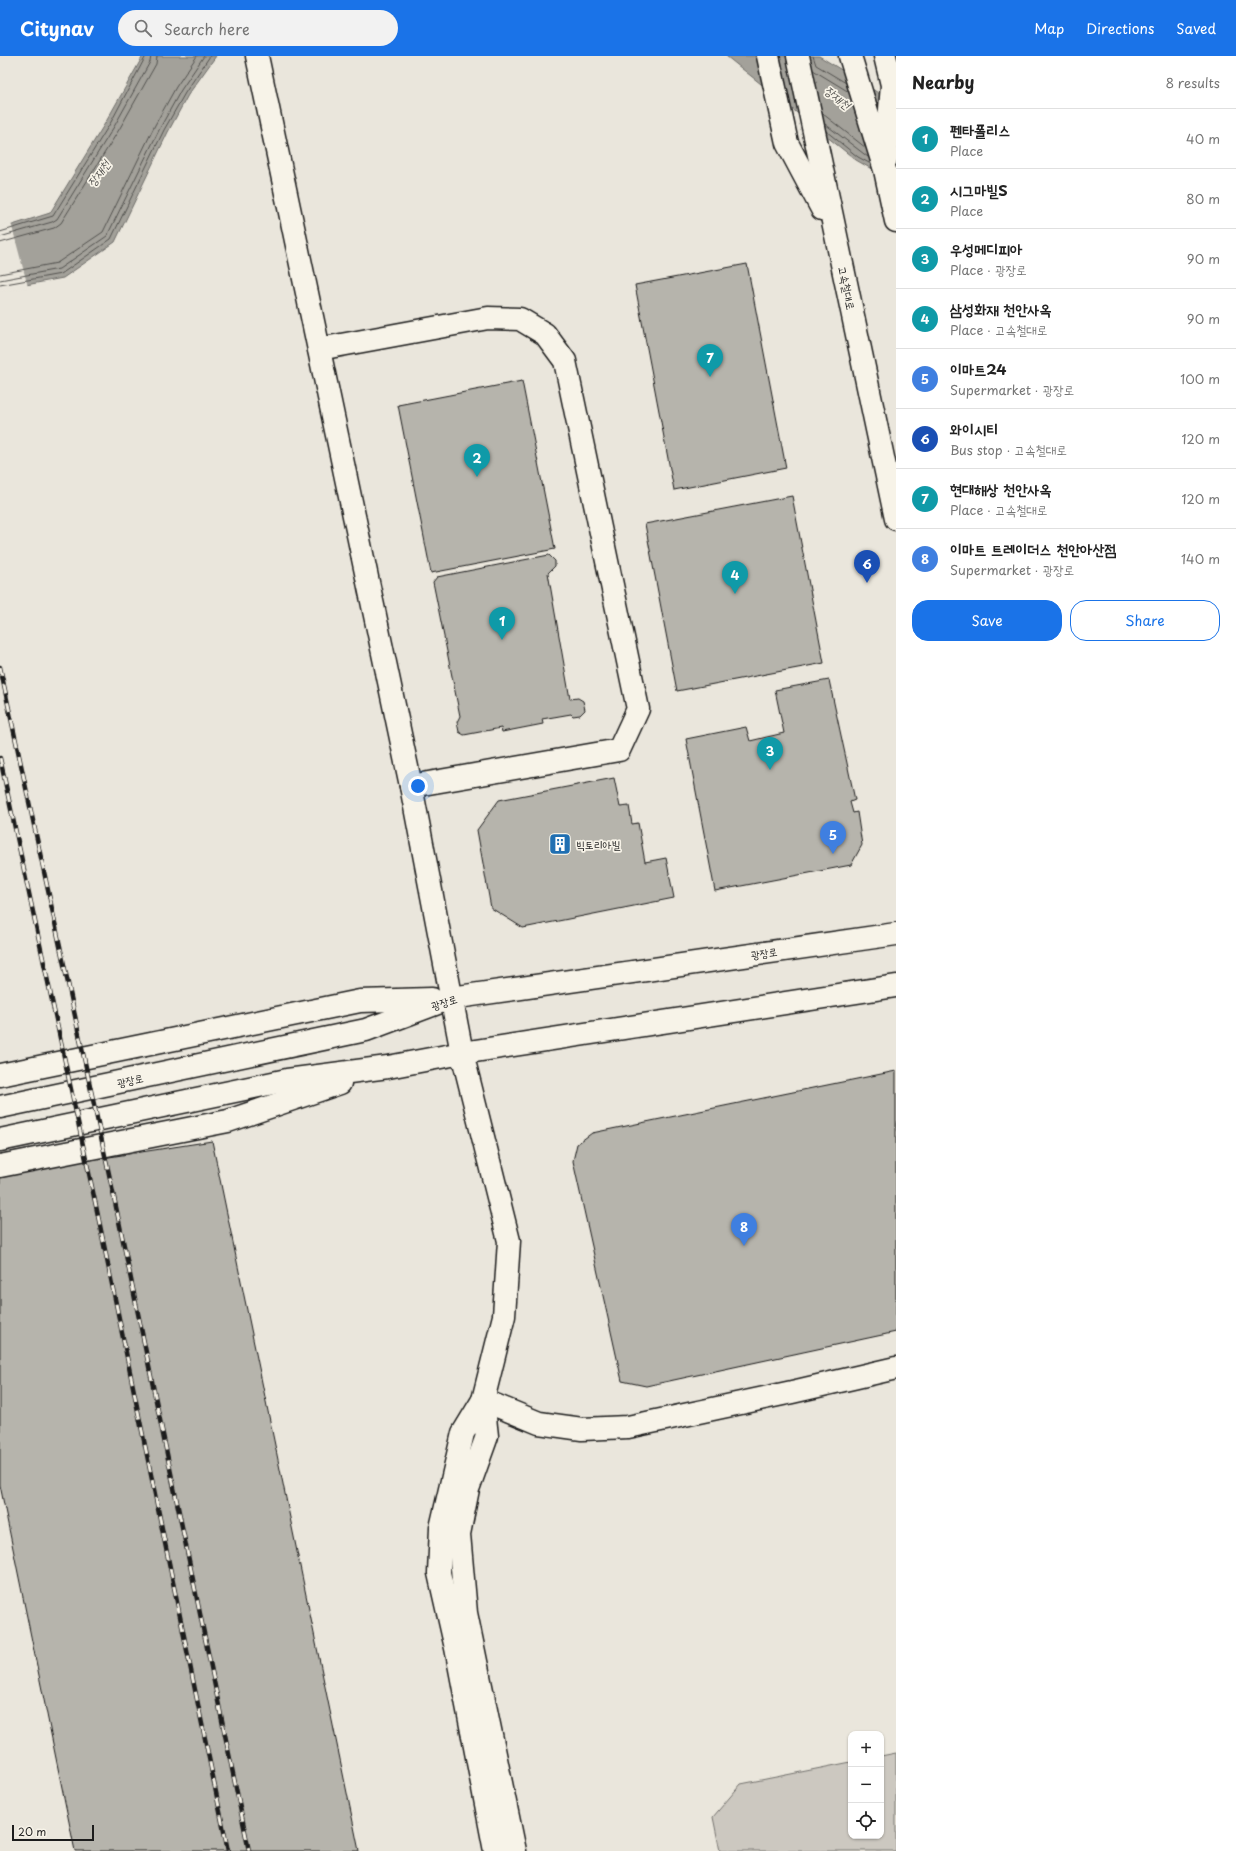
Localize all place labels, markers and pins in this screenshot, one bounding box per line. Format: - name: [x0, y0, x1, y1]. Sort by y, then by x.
- pin: 7: [697, 344, 723, 377]
- pin: 2: [464, 444, 490, 477]
- pin: 6: [854, 550, 880, 583]
- pin: 4: [722, 561, 748, 594]
- pin: 1: [489, 607, 515, 640]
- pin: 3: [757, 737, 783, 770]
- pin: 5: [820, 821, 846, 854]
- building icon: 빅토리아빌: [547, 831, 573, 857]
- place label: 빅토리아빌: [576, 836, 620, 853]
- pin: 8: [731, 1213, 757, 1246]

